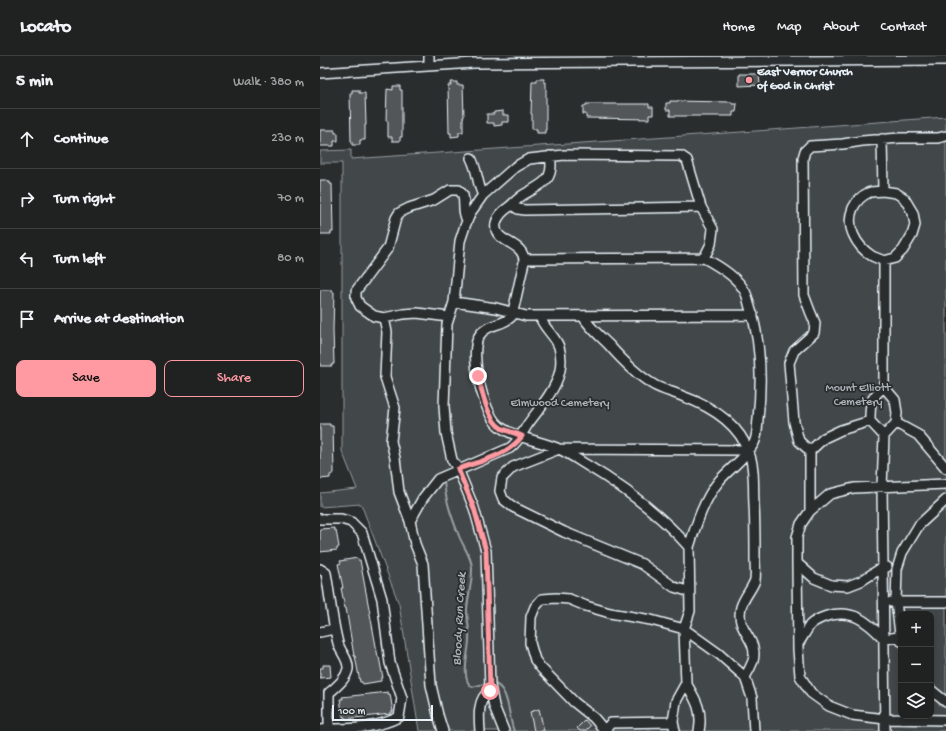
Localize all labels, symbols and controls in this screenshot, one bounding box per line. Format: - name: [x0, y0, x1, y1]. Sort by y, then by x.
- text: Locato: [20, 16, 71, 39]
- text: Home: [723, 19, 755, 36]
- text: Map: [777, 19, 801, 36]
- text: About: [823, 19, 859, 36]
- text: Contact: [881, 19, 926, 36]
- place label: East Vernor Church of God in Christ: [756, 66, 853, 94]
- text: 5 min: [16, 72, 53, 92]
- text: Walk · 380 m: [233, 75, 304, 90]
- marker: East Vernor Church of God in Christ: [744, 75, 754, 85]
- icon: ahead: [16, 128, 38, 150]
- text: Continue: [54, 130, 108, 148]
- text: 230 m: [271, 131, 304, 146]
- icon: right: [16, 188, 38, 210]
- text: Turn right: [54, 190, 114, 208]
- text: 70 m: [278, 191, 304, 206]
- icon: left: [16, 248, 38, 270]
- text: Turn left: [54, 250, 105, 268]
- text: 80 m: [277, 251, 304, 266]
- icon: arrive: [16, 308, 38, 330]
- text: Arrive at destination: [54, 310, 184, 328]
- button: Save: [16, 360, 156, 397]
- button: Share: [164, 360, 304, 397]
- route end: [469, 367, 487, 385]
- park label: Mount Elliott Cemetery: [825, 382, 892, 410]
- park label: Elmwood Cemetery: [511, 397, 610, 411]
- water label: Bloody Run Creek: [450, 571, 470, 666]
- map controls: [898, 611, 934, 719]
- button: +: [898, 611, 934, 647]
- button: −: [898, 647, 934, 683]
- route start: [481, 682, 499, 700]
- button: layers: [898, 683, 934, 719]
- scale bar: [332, 703, 433, 722]
- text: 100 m: [338, 706, 365, 718]

